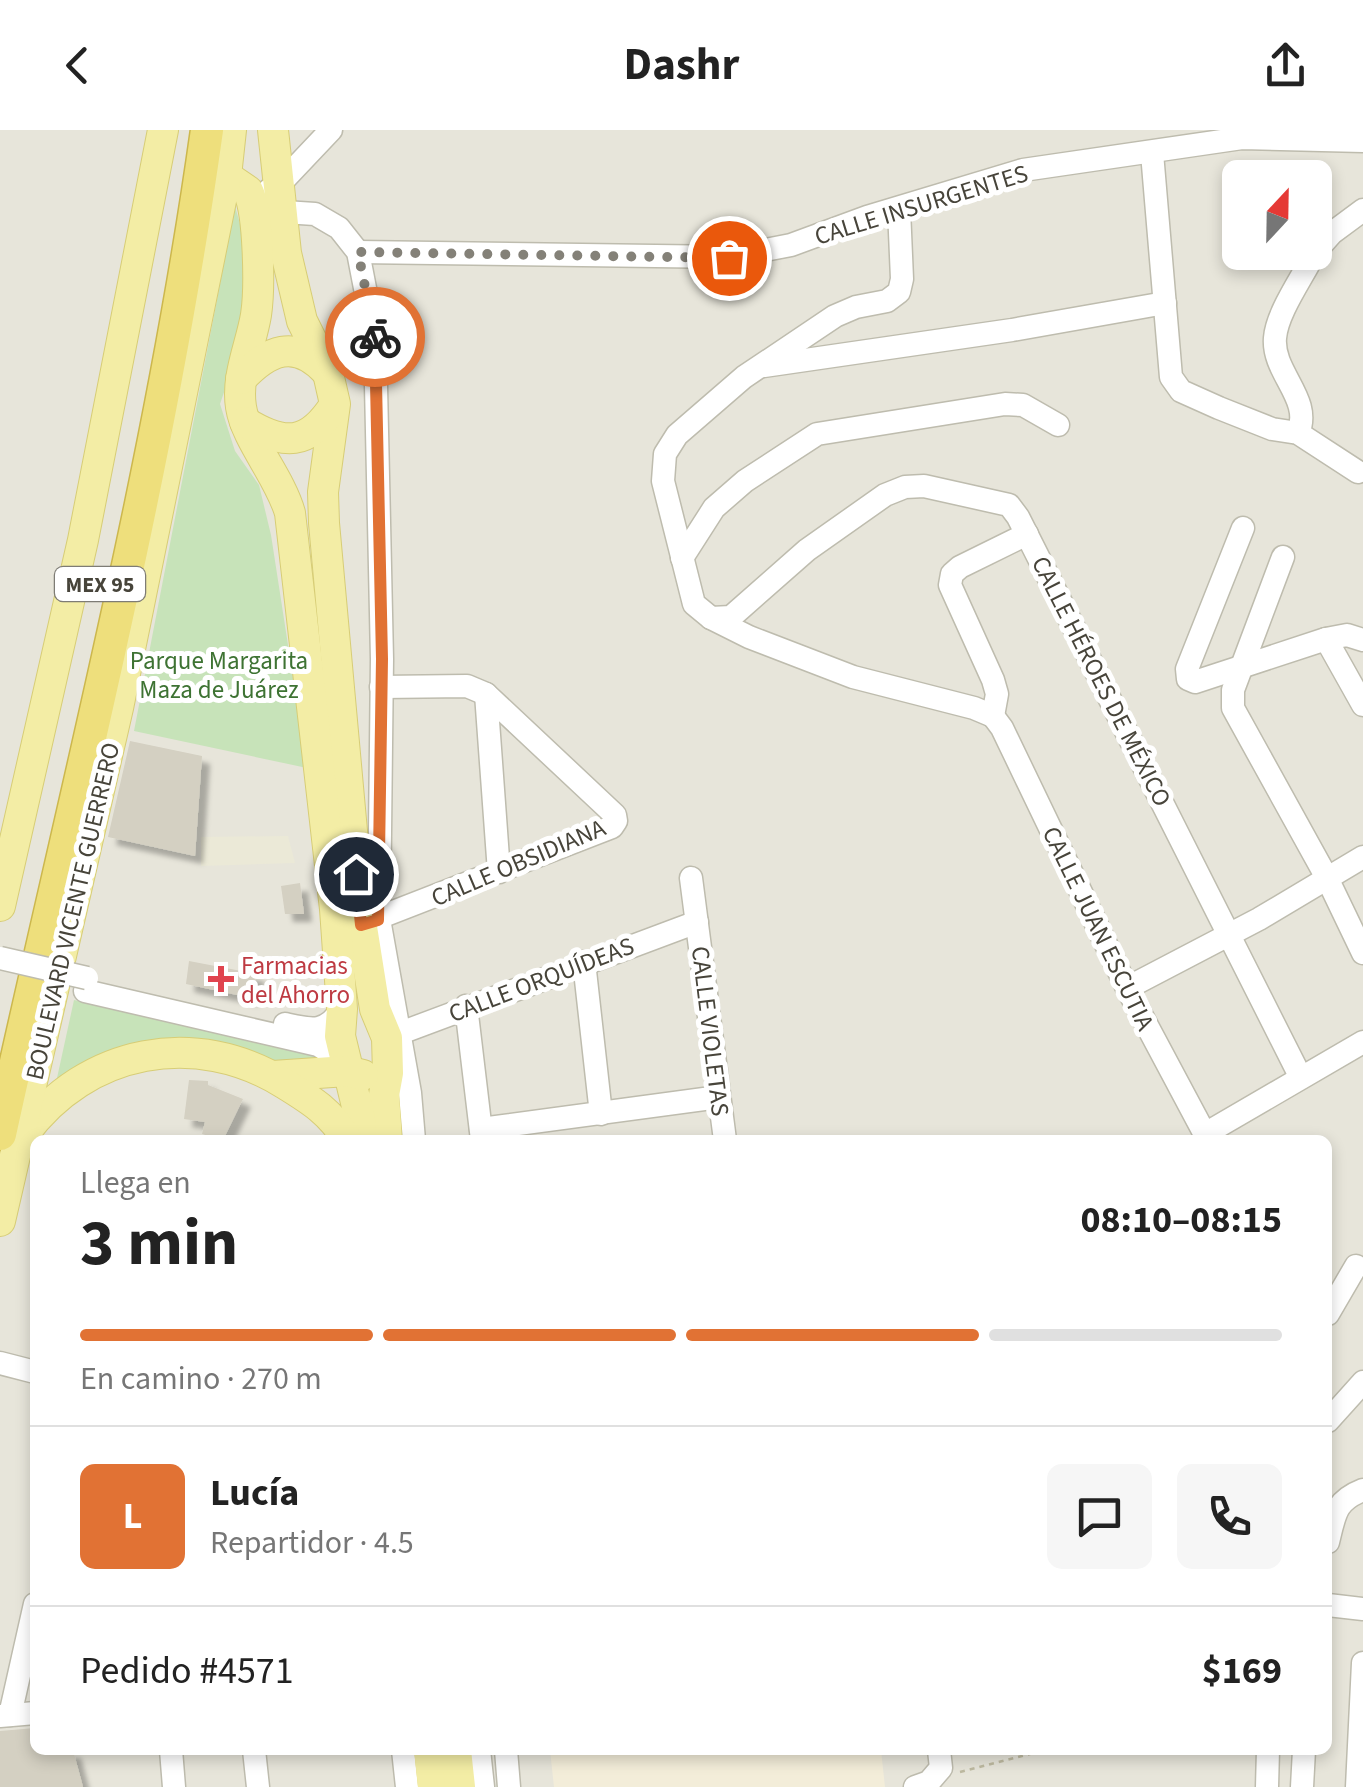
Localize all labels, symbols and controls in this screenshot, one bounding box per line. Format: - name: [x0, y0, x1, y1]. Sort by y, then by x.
- text: Dashr: [624, 33, 739, 97]
- icon: back: [50, 38, 105, 93]
- icon: share: [1258, 38, 1313, 93]
- street label: CALLE INSURGENTES: [810, 155, 1032, 255]
- north arrow: [1222, 160, 1332, 270]
- map controls: [1222, 160, 1332, 270]
- pin: [687, 216, 772, 301]
- icon: bag: [702, 231, 757, 286]
- courier: [325, 287, 425, 387]
- icon: bike: [348, 310, 403, 365]
- street label: CALLE HÉROES DE MÉXICO: [1022, 550, 1180, 813]
- road number: MEX 95: [55, 567, 145, 601]
- park label: Parque Margarita Maza de Juárez: [130, 643, 308, 708]
- street label: BOULEVARD VICENTE GUERRERO: [17, 739, 129, 1083]
- street label: CALLE OBSIDIANA: [426, 810, 612, 916]
- street label: CALLE JUAN ESCUTIA: [1033, 820, 1163, 1037]
- pin: [314, 832, 399, 917]
- icon: home: [329, 847, 384, 902]
- street label: CALLE ORQUÍDEAS: [443, 928, 639, 1032]
- street label: CALLE VIOLETAS: [682, 944, 738, 1118]
- place label: Farmacias del Ahorro: [241, 948, 350, 1013]
- marker: Farmacias del Ahorro: [210, 968, 232, 990]
- text: Llega en: [80, 1160, 191, 1206]
- text: 08:10–08:15: [1080, 1193, 1282, 1247]
- text: 3 min: [80, 1197, 238, 1290]
- text: En camino · 270 m: [80, 1356, 322, 1402]
- button: chat: [1047, 1464, 1152, 1569]
- button: phone: [1177, 1464, 1282, 1569]
- text: Lucía: [210, 1466, 299, 1520]
- text: L: [123, 1489, 142, 1543]
- text: Repartidor · 4.5: [210, 1520, 414, 1566]
- text: Pedido #4571: [80, 1644, 294, 1698]
- text: $169: [1202, 1644, 1282, 1698]

